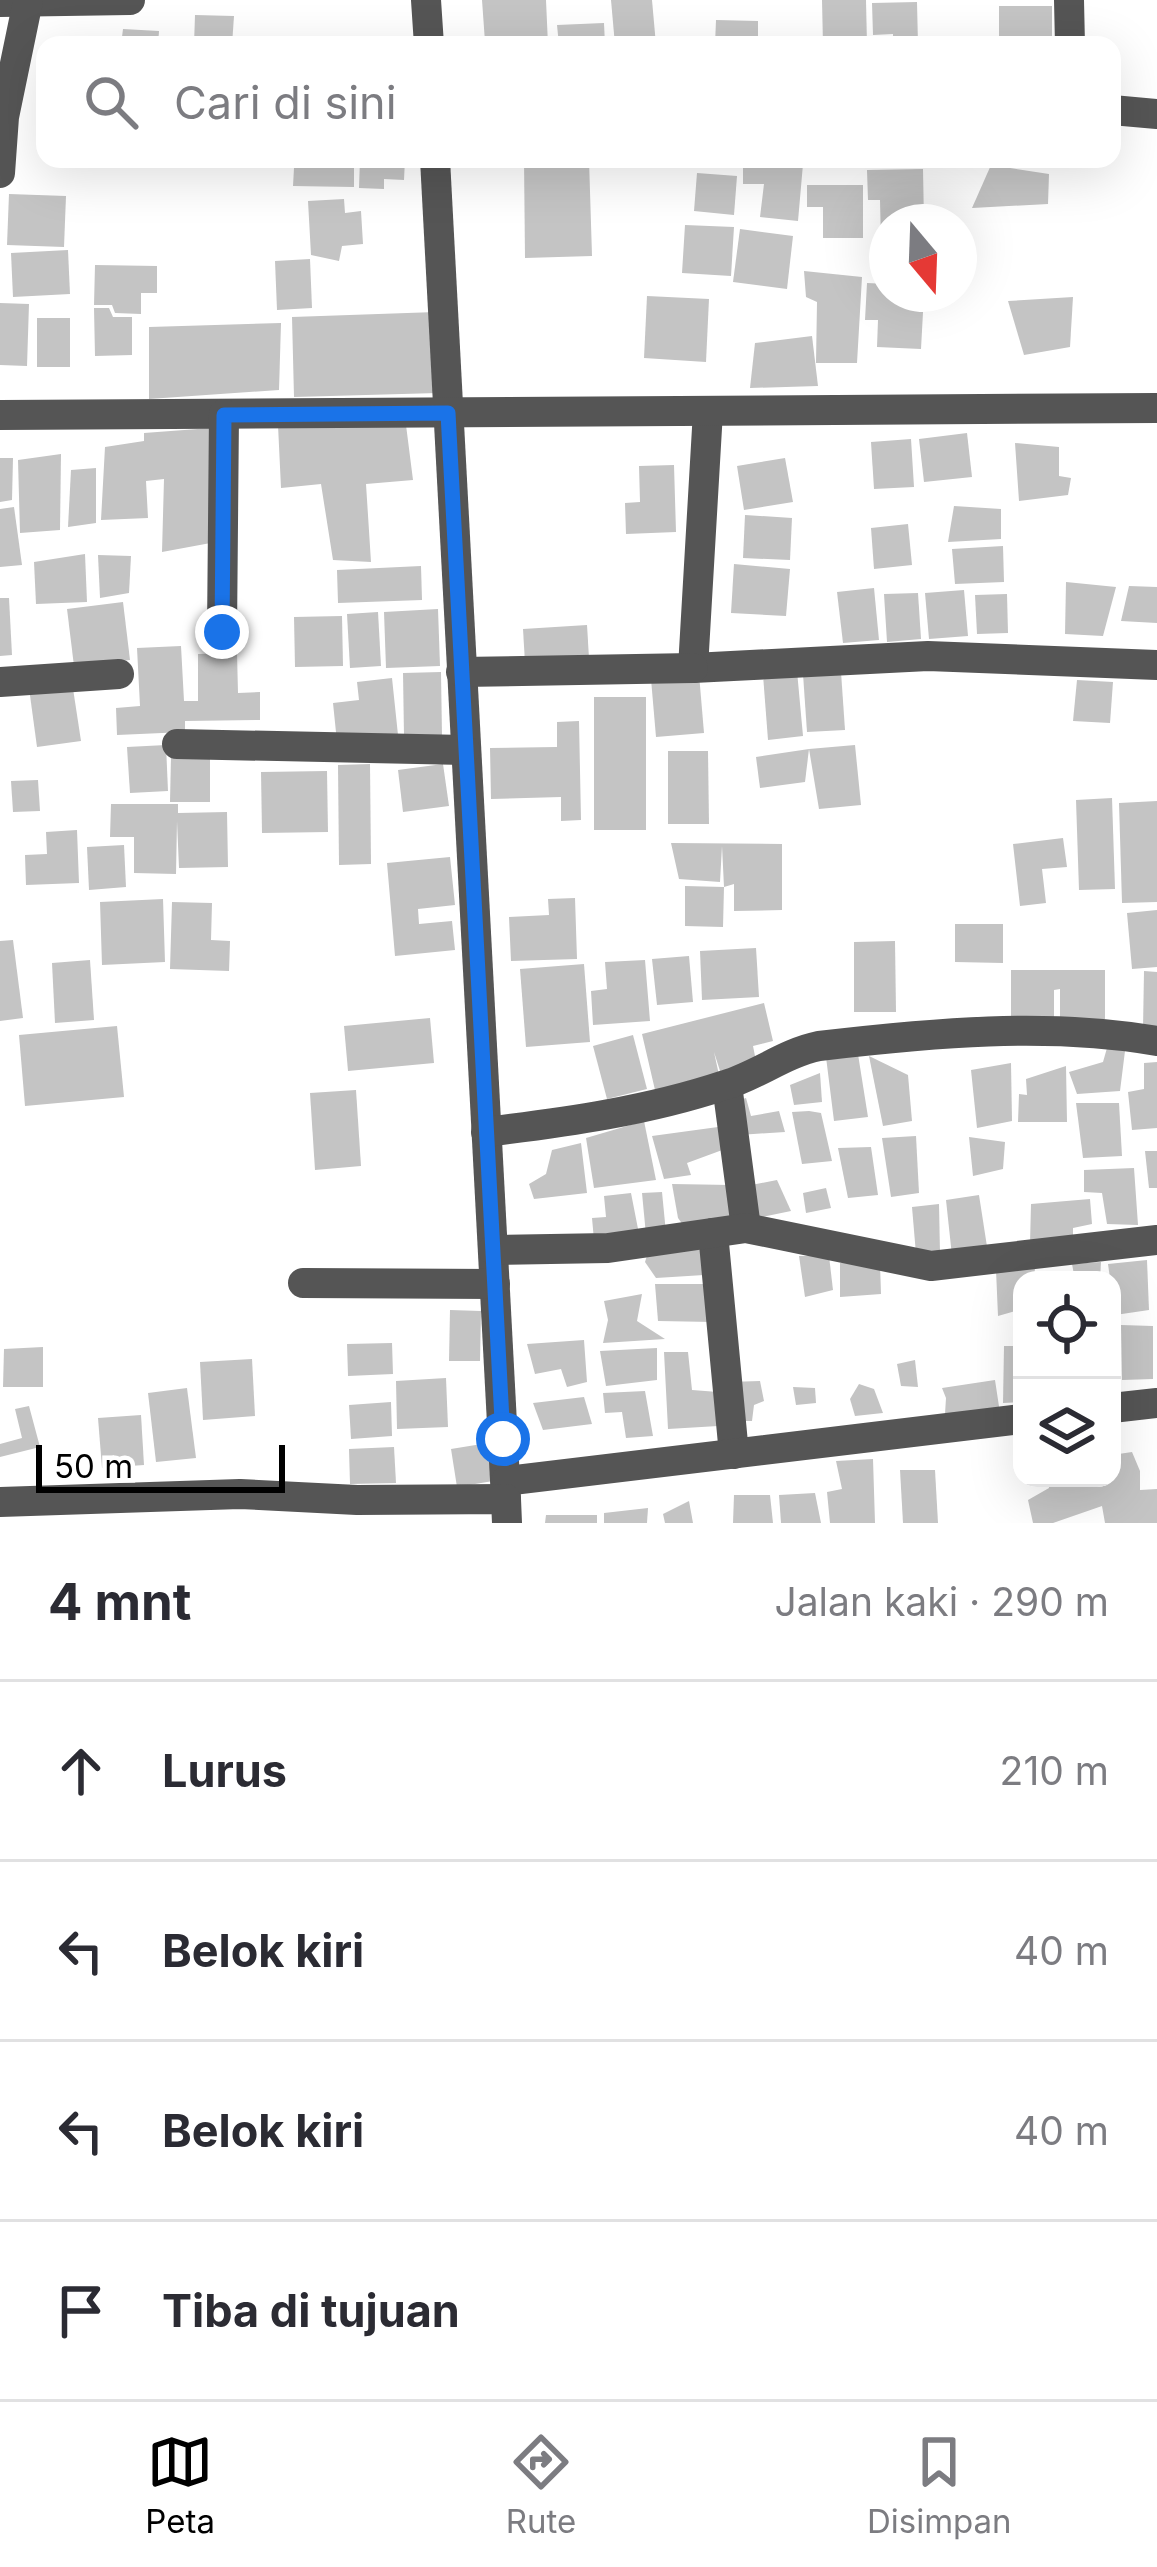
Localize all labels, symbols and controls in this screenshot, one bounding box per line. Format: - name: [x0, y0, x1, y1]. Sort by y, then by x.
- search box: [36, 36, 1121, 168]
- icon: search: [78, 69, 144, 135]
- text: Cari di sini: [174, 75, 397, 130]
- north arrow: [869, 204, 977, 312]
- route end: [195, 605, 249, 659]
- map controls: [1013, 1271, 1121, 1487]
- button: locate: [1013, 1271, 1121, 1379]
- button: layers: [1013, 1379, 1121, 1487]
- route start: [476, 1412, 530, 1466]
- scale bar: [36, 1439, 285, 1492]
- text: 50 m: [54, 1446, 133, 1486]
- text: 4 mnt: [48, 1571, 192, 1632]
- text: Jalan kaki · 290 m: [774, 1578, 1109, 1625]
- icon: ahead: [48, 1738, 114, 1804]
- text: Lurus: [162, 1743, 287, 1798]
- text: 210 m: [1000, 1747, 1109, 1794]
- icon: left: [48, 1918, 114, 1984]
- text: Belok kiri: [162, 1923, 364, 1978]
- text: 40 m: [1014, 1927, 1109, 1974]
- icon: left: [48, 2098, 114, 2164]
- text: Belok kiri: [162, 2103, 364, 2158]
- text: 40 m: [1014, 2107, 1109, 2154]
- icon: arrive: [48, 2278, 114, 2344]
- text: Tiba di tujuan: [162, 2283, 460, 2338]
- tab: Peta: [145, 2429, 215, 2541]
- tab: Rute: [506, 2429, 576, 2541]
- tab: Disimpan: [867, 2429, 1012, 2541]

